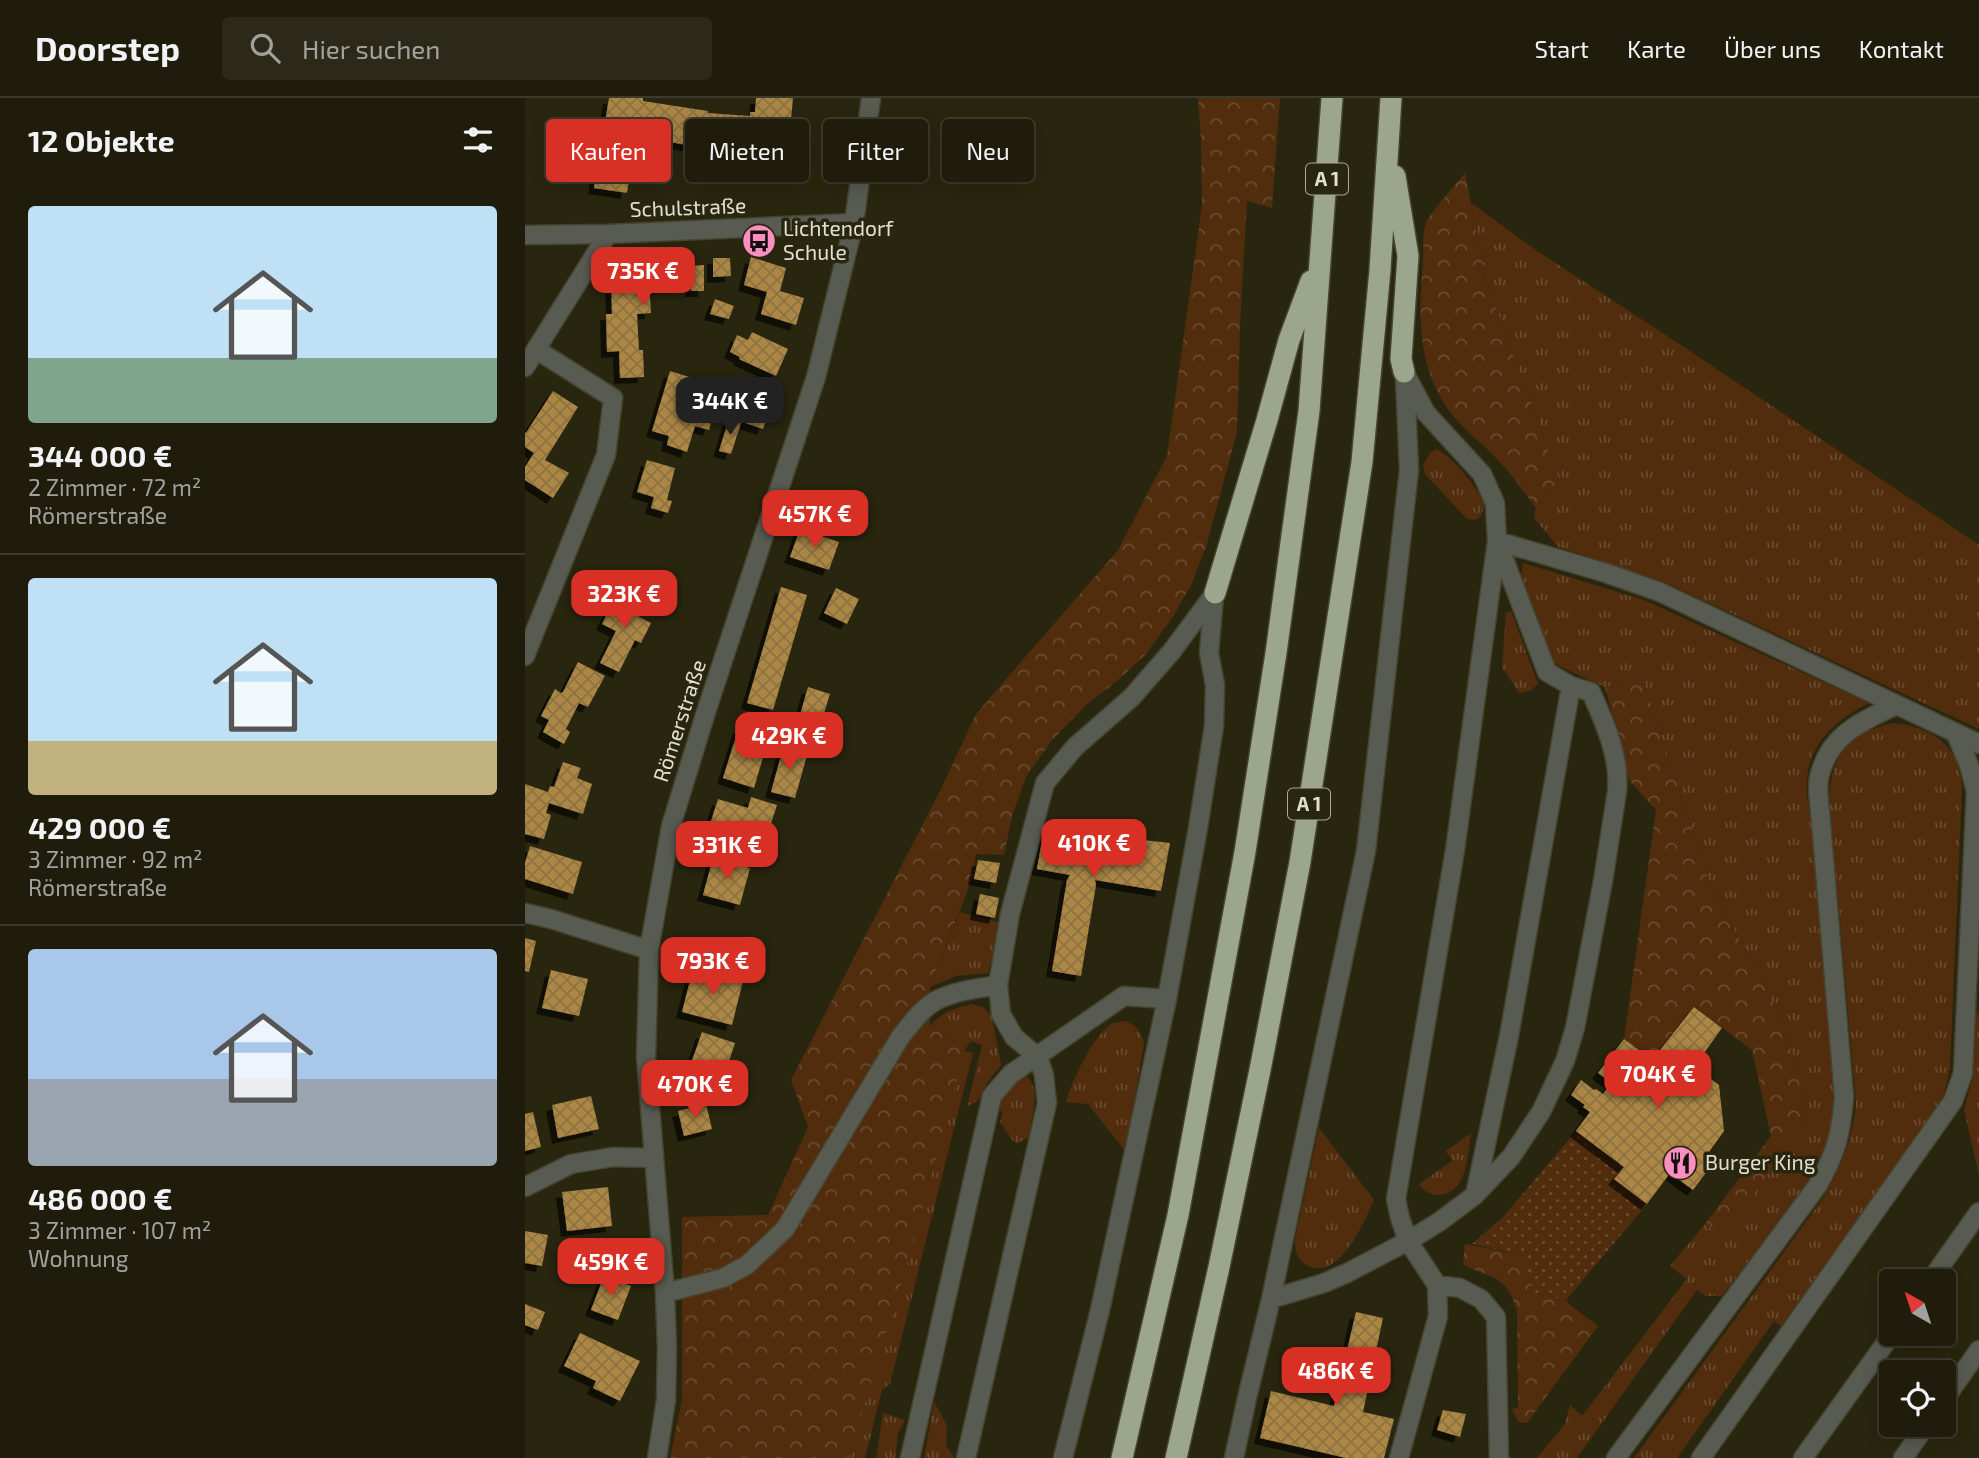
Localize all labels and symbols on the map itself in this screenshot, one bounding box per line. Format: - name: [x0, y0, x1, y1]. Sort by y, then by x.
- road number: A 1: [1306, 164, 1348, 194]
- street label: Schulstraße: [629, 192, 747, 221]
- place label: Lichtendorf Schule: [783, 215, 894, 264]
- bus stop icon: Lichtendorf Schule: [740, 222, 778, 260]
- pin: 735K €: [586, 248, 700, 307]
- pin: 344K €: [673, 378, 787, 437]
- pin: 457K €: [758, 490, 872, 550]
- pin: 323K €: [567, 570, 681, 630]
- street label: Römerstraße: [647, 656, 710, 785]
- pin: 429K €: [732, 712, 846, 772]
- road number: A 1: [1288, 789, 1330, 820]
- pin: 410K €: [1037, 820, 1151, 879]
- pin: 331K €: [670, 822, 784, 881]
- pin: 793K €: [656, 937, 770, 997]
- pin: 704K €: [1601, 1051, 1715, 1110]
- pin: 470K €: [638, 1060, 752, 1120]
- restaurant icon: Burger King: [1661, 1144, 1699, 1182]
- place label: Burger King: [1705, 1149, 1816, 1174]
- pin: 459K €: [554, 1238, 668, 1298]
- north arrow: [1879, 1269, 1957, 1346]
- pin: 486K €: [1279, 1348, 1393, 1407]

